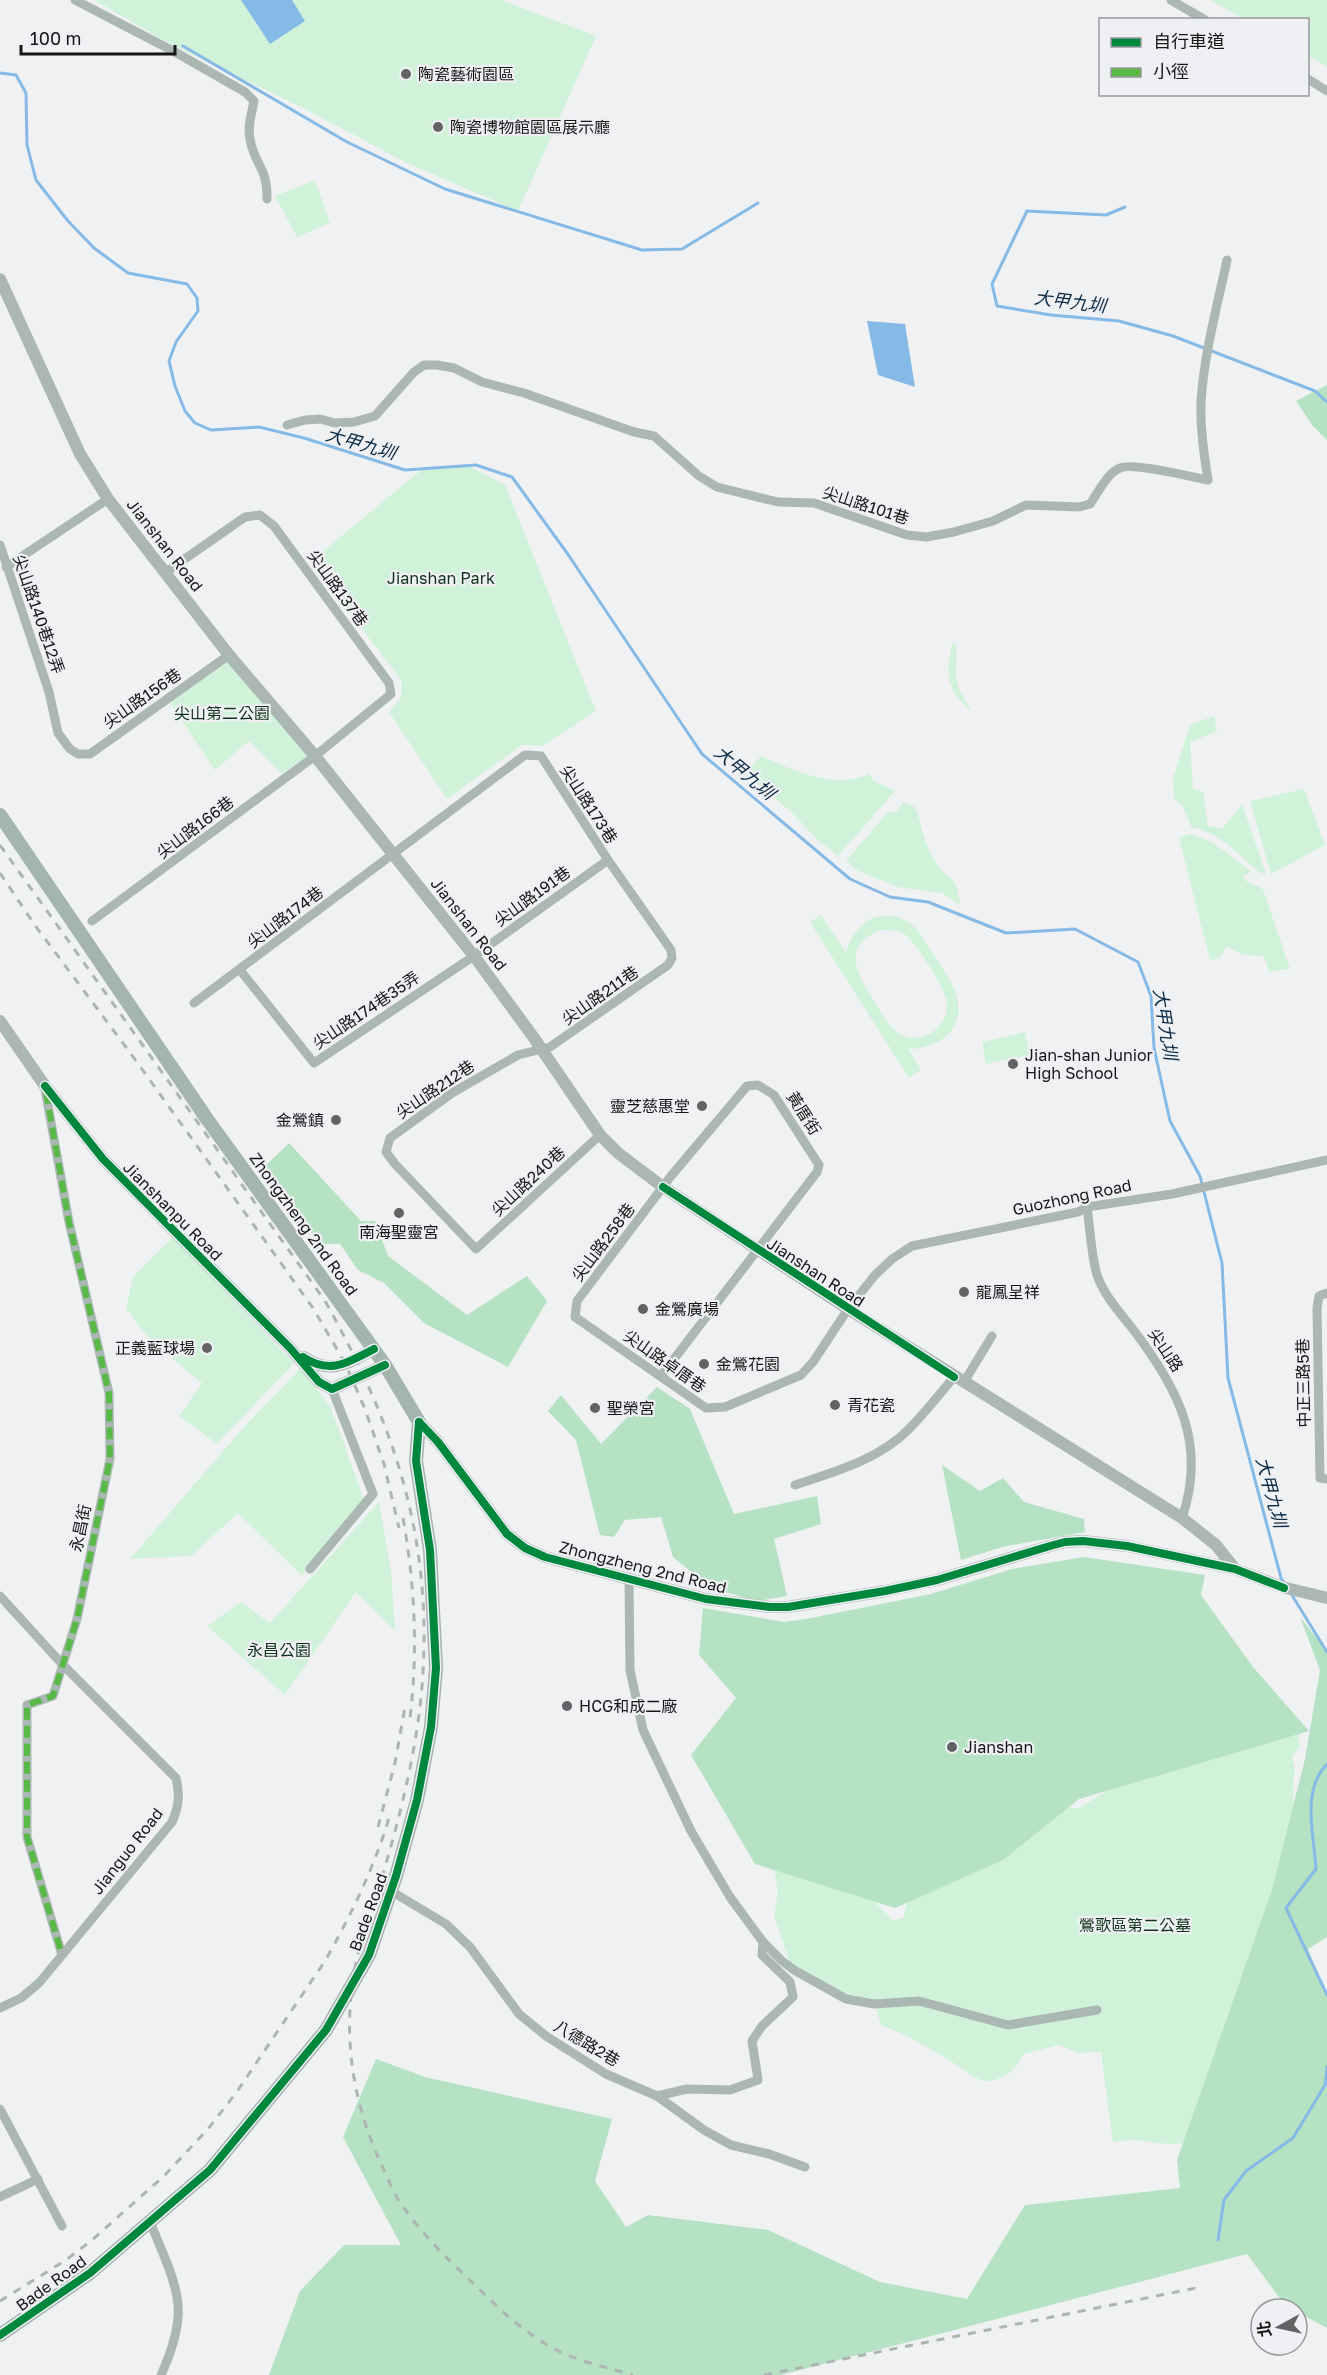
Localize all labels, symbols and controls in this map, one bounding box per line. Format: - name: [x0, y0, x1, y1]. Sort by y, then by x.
- scale bar: [21, 18, 176, 56]
- legend: [1099, 18, 1309, 96]
- text: 100 m: [30, 27, 81, 49]
- text: 自行車道: [1153, 30, 1225, 52]
- text: 小徑: [1153, 60, 1189, 82]
- place label: 陶瓷藝術園區: [418, 64, 514, 84]
- marker: 陶瓷藝術園區: [399, 67, 413, 81]
- place label: 陶瓷博物館園區展示廳: [450, 117, 610, 137]
- marker: 陶瓷博物館園區展示廳: [431, 120, 445, 134]
- water label: 大甲九圳: [1033, 286, 1110, 317]
- water label: 大甲九圳: [323, 423, 402, 464]
- street label: 尖山路101巷: [820, 482, 912, 528]
- street label: Jianshan Road: [123, 495, 207, 595]
- street label: 尖山路137巷: [304, 546, 372, 630]
- street label: 尖山路140巷12弄: [9, 552, 69, 676]
- park label: Jianshan Park: [387, 568, 495, 588]
- street label: 尖山路156巷: [99, 664, 185, 732]
- park label: 尖山第二公園: [174, 703, 270, 723]
- water label: 大甲九圳: [710, 740, 782, 805]
- street label: 尖山路173巷: [556, 761, 622, 847]
- street label: 尖山路166巷: [153, 792, 237, 862]
- street label: 尖山路191巷: [490, 862, 574, 930]
- street label: Jianshan Road: [427, 874, 511, 974]
- street label: 尖山路174巷: [243, 882, 327, 952]
- street label: 尖山路211巷: [558, 961, 642, 1029]
- street label: 尖山路174巷35弄: [309, 967, 423, 1053]
- water label: 大甲九圳: [1150, 987, 1183, 1064]
- place label: Jian-shan Junior High School: [1025, 1045, 1153, 1083]
- street label: 尖山路212巷: [392, 1055, 478, 1123]
- marker: Jian-shan Junior High School: [1006, 1057, 1020, 1071]
- street label: 黃厝街: [783, 1087, 825, 1139]
- place label: 靈芝慈惠堂: [610, 1096, 690, 1116]
- marker: 靈芝慈惠堂: [695, 1099, 709, 1113]
- place label: 金鶯鎮: [276, 1110, 324, 1130]
- marker: 金鶯鎮: [329, 1113, 343, 1127]
- street label: 尖山路240巷: [487, 1142, 569, 1220]
- street label: Zhongzheng 2nd Road: [245, 1149, 363, 1299]
- street label: Jianshanpu Road: [119, 1157, 227, 1265]
- street label: Guozhong Road: [1011, 1175, 1133, 1219]
- street label: 尖山路258巷: [567, 1199, 639, 1285]
- marker: 南海聖靈宮: [392, 1206, 406, 1220]
- place label: 南海聖靈宮: [359, 1222, 439, 1242]
- street label: Jianshan Road: [763, 1233, 869, 1311]
- place label: 龍鳳呈祥: [976, 1282, 1040, 1302]
- marker: 龍鳳呈祥: [957, 1285, 971, 1299]
- place label: 金鶯廣場: [655, 1299, 719, 1319]
- marker: 金鶯廣場: [636, 1302, 650, 1316]
- street label: 尖山路卓厝巷: [620, 1325, 710, 1397]
- street label: 尖山路: [1144, 1325, 1188, 1375]
- place label: 正義藍球場: [115, 1338, 195, 1358]
- street label: 中正三路5巷: [1292, 1338, 1314, 1428]
- marker: 正義藍球場: [200, 1341, 214, 1355]
- place label: 金鶯花園: [716, 1354, 780, 1374]
- marker: 金鶯花園: [697, 1357, 711, 1371]
- place label: 青花瓷: [847, 1395, 895, 1415]
- place label: 聖榮宮: [607, 1398, 655, 1418]
- marker: 青花瓷: [828, 1398, 842, 1412]
- marker: 聖榮宮: [588, 1401, 602, 1415]
- water label: 大甲九圳: [1252, 1454, 1293, 1533]
- street label: 永昌街: [65, 1502, 95, 1554]
- street label: Zhongzheng 2nd Road: [557, 1537, 729, 1597]
- park label: 永昌公園: [247, 1640, 311, 1660]
- place label: HCG和成二廠: [579, 1696, 677, 1716]
- marker: HCG和成二廠: [560, 1699, 574, 1713]
- place label: Jianshan: [964, 1737, 1033, 1757]
- marker: Jianshan: [945, 1740, 959, 1754]
- street label: Jianguo Road: [87, 1804, 167, 1898]
- street label: Bade Road: [345, 1870, 391, 1954]
- park label: 鶯歌區第二公墓: [1079, 1915, 1191, 1935]
- street label: 八德路2巷: [550, 2016, 624, 2070]
- street label: Bade Road: [12, 2251, 90, 2315]
- north arrow: [1249, 2297, 1309, 2357]
- text: 北: [1253, 2320, 1275, 2338]

